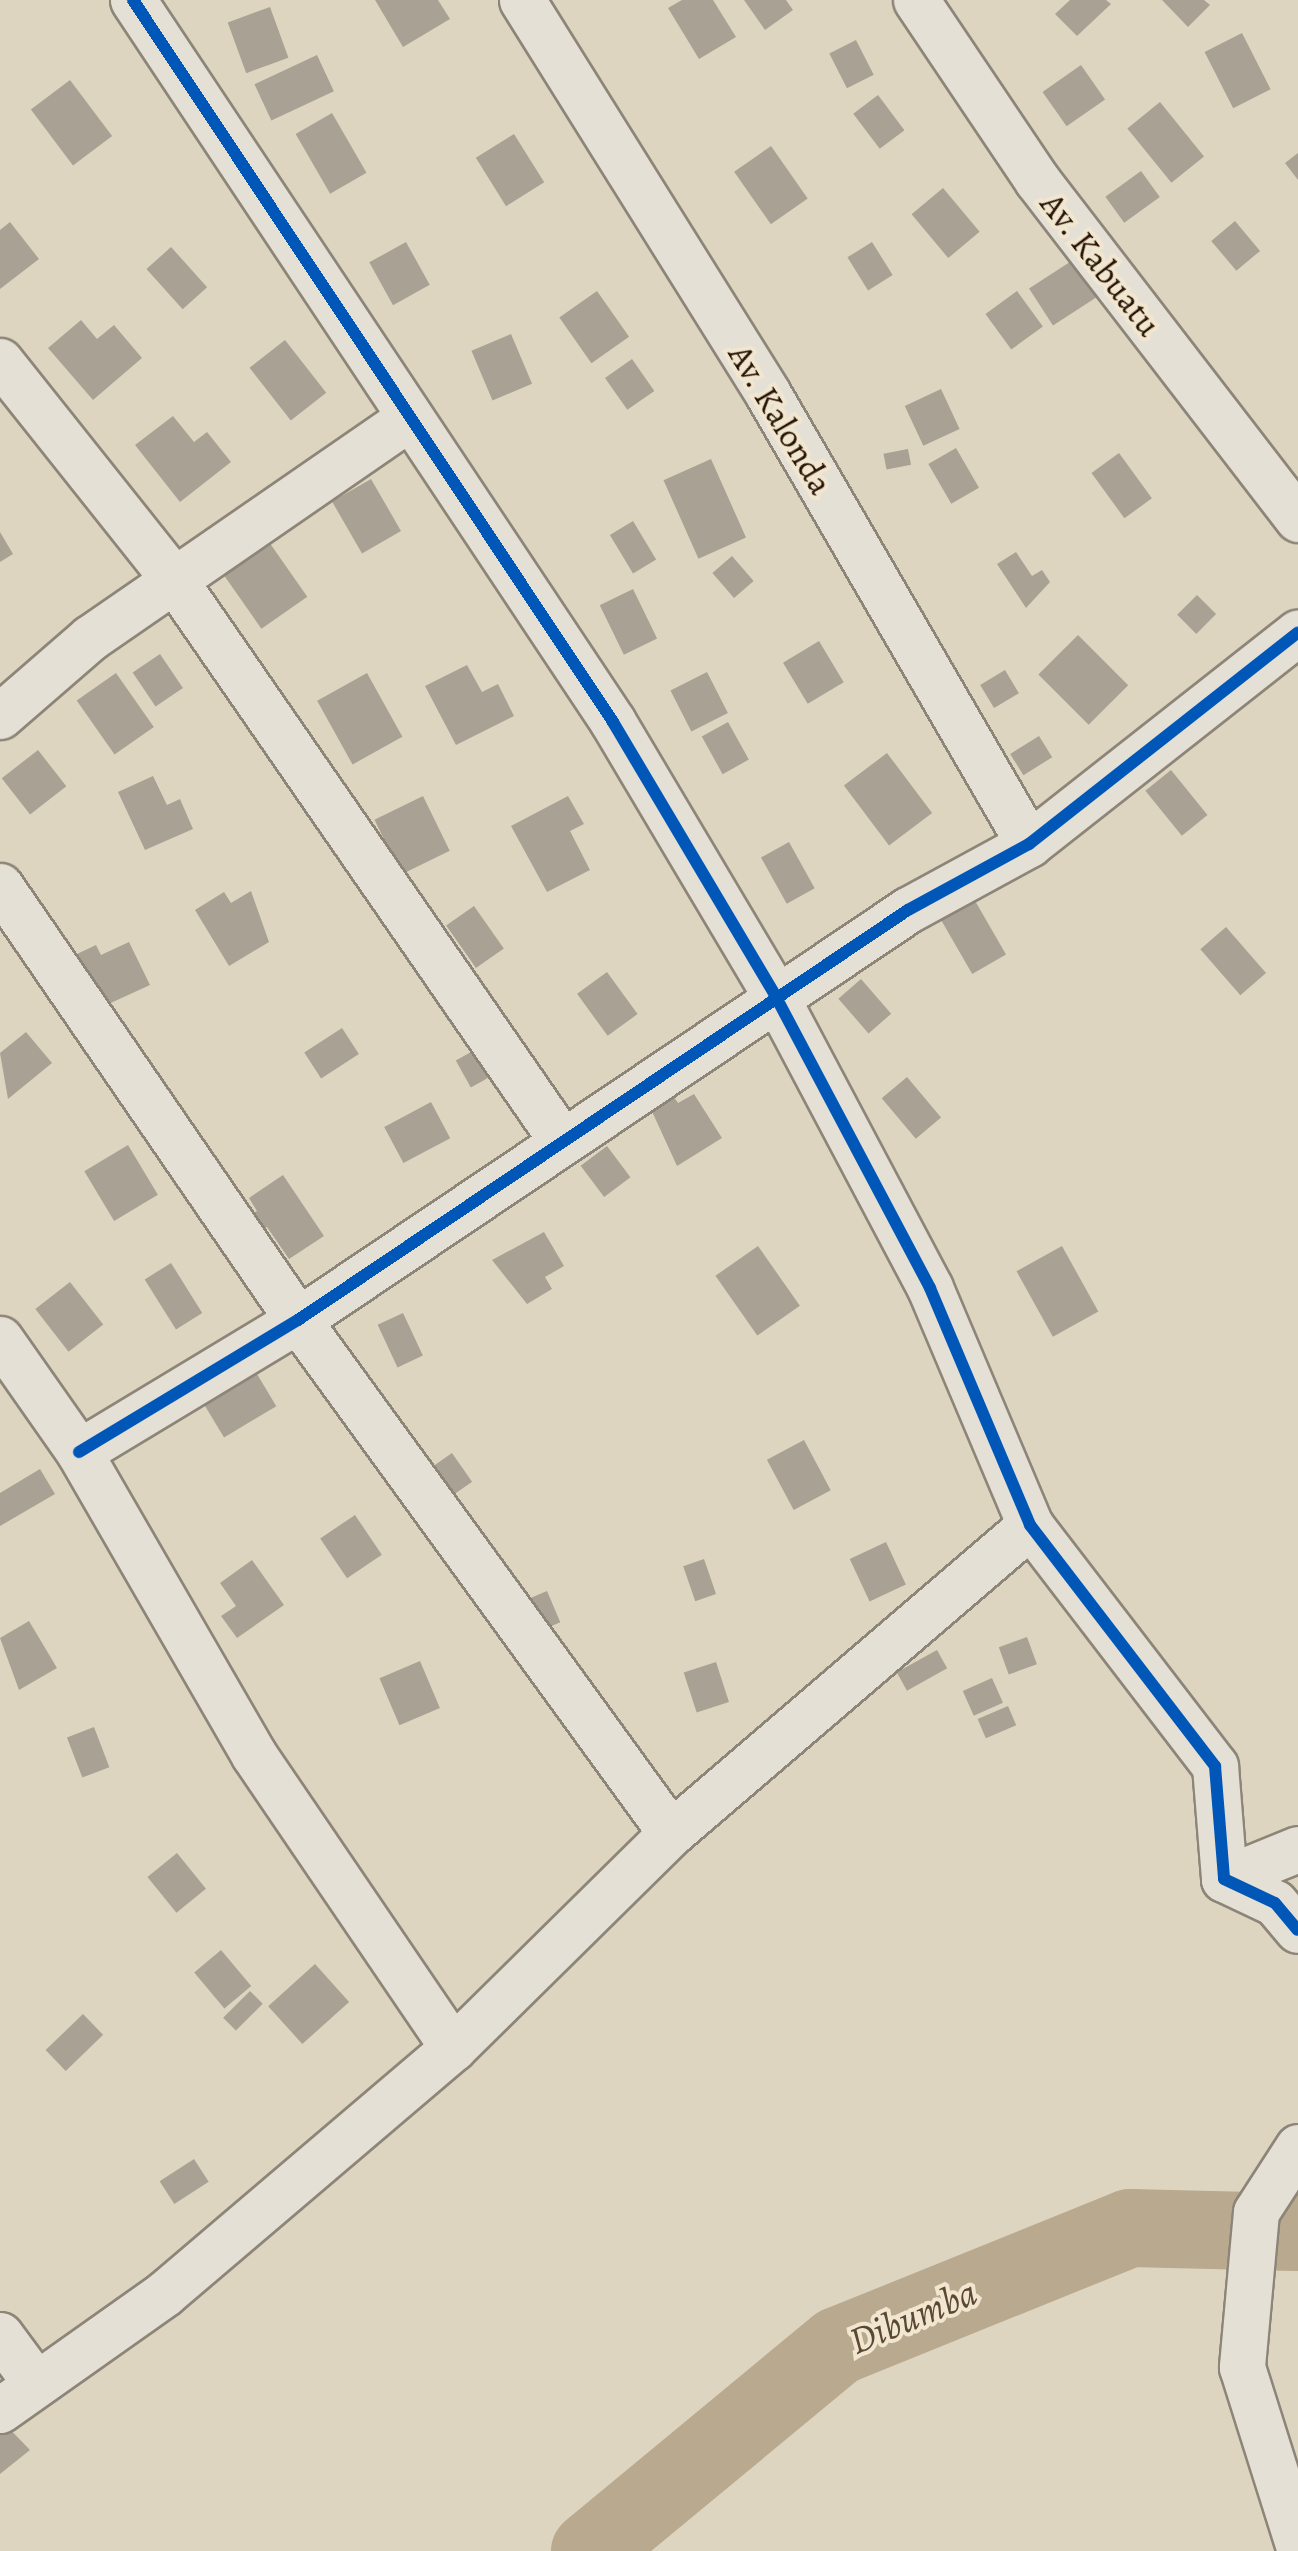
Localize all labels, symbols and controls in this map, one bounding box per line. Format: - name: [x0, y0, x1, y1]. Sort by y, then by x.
- street label: Av. Kabuatu: [1032, 183, 1170, 345]
- street label: Av. Kalonda: [720, 336, 842, 502]
- water label: Dibumba: [842, 2270, 984, 2364]

